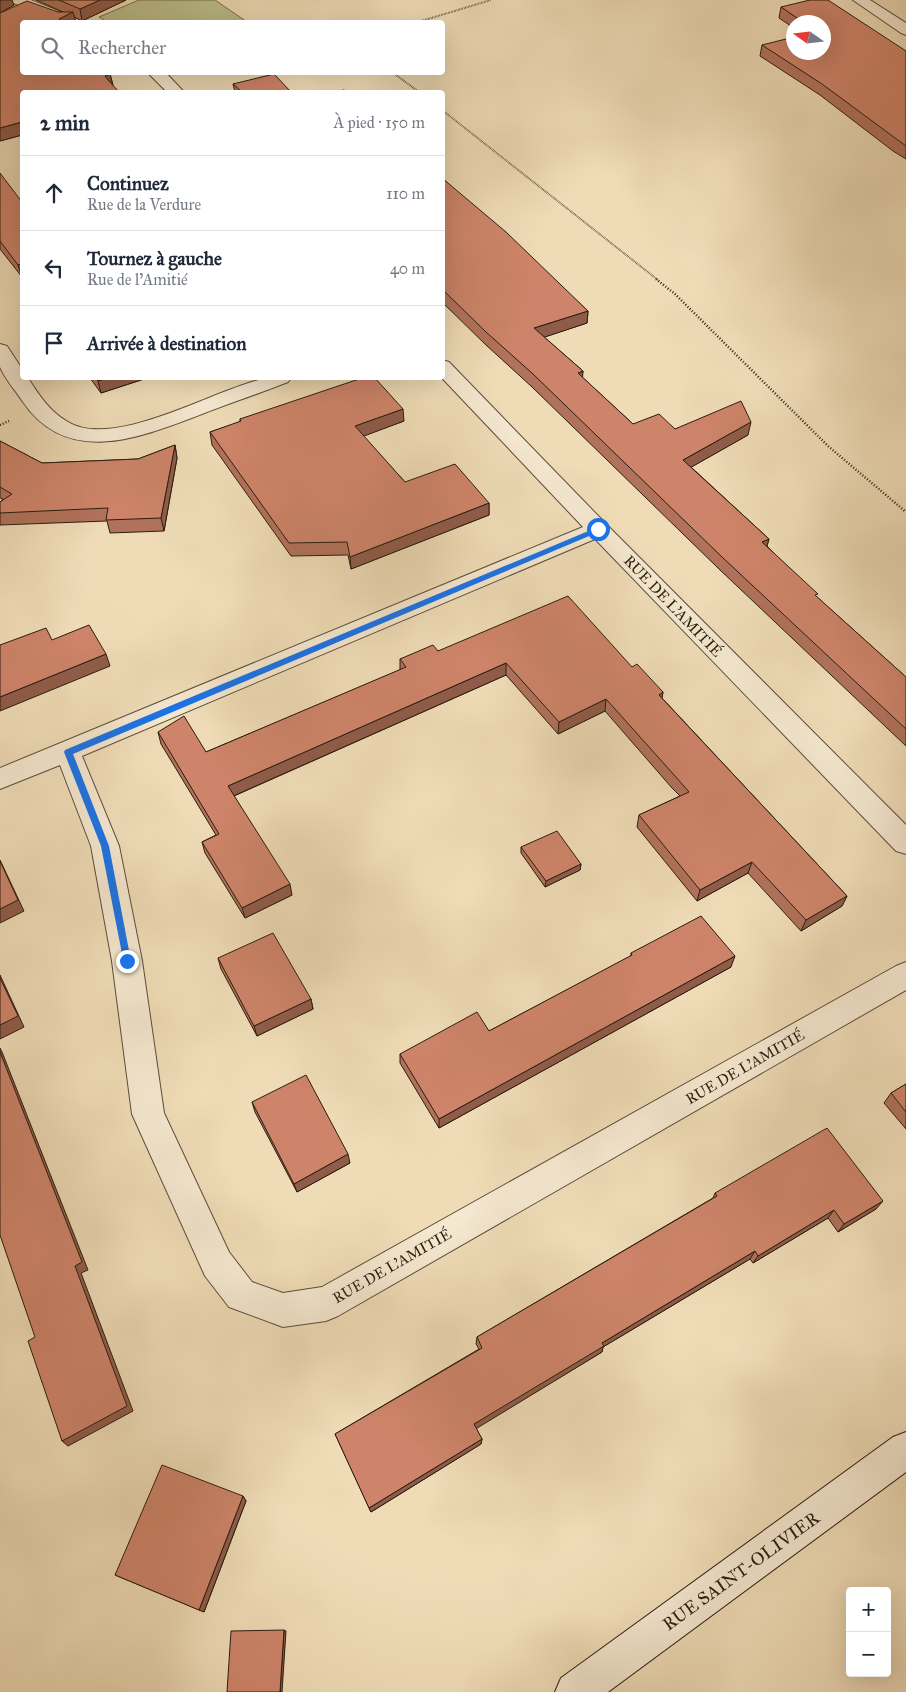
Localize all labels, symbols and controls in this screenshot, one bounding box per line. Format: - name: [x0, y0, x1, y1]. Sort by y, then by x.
- north arrow: [786, 15, 831, 60]
- search box: [20, 20, 445, 75]
- icon: search: [38, 34, 66, 62]
- text: Rechercher: [78, 36, 166, 59]
- text: 2 min: [40, 110, 90, 136]
- text: À pied · 150 m: [334, 113, 425, 132]
- text: Continuez: [87, 172, 169, 195]
- icon: ahead: [40, 179, 68, 207]
- text: 110 m: [386, 184, 425, 203]
- text: Rue de la Verdure: [87, 195, 201, 214]
- text: Tournez à gauche: [87, 247, 222, 270]
- icon: left: [40, 254, 68, 282]
- text: 40 m: [390, 259, 425, 278]
- text: Rue de l'Amitié: [87, 270, 188, 289]
- icon: arrive: [40, 329, 68, 357]
- text: Arrivée à destination: [87, 332, 246, 355]
- route start: [587, 518, 610, 541]
- street label: RUE DE L'AMITIÉ: [620, 551, 727, 661]
- route end: [116, 950, 139, 973]
- street label: RUE DE L'AMITIÉ: [682, 1025, 808, 1108]
- street label: RUE DE L'AMITIÉ: [329, 1224, 455, 1307]
- street label: RUE SAINT-OLIVIER: [658, 1506, 825, 1635]
- map controls: [846, 1587, 891, 1677]
- button: +: [846, 1587, 891, 1632]
- button: −: [846, 1632, 891, 1677]

